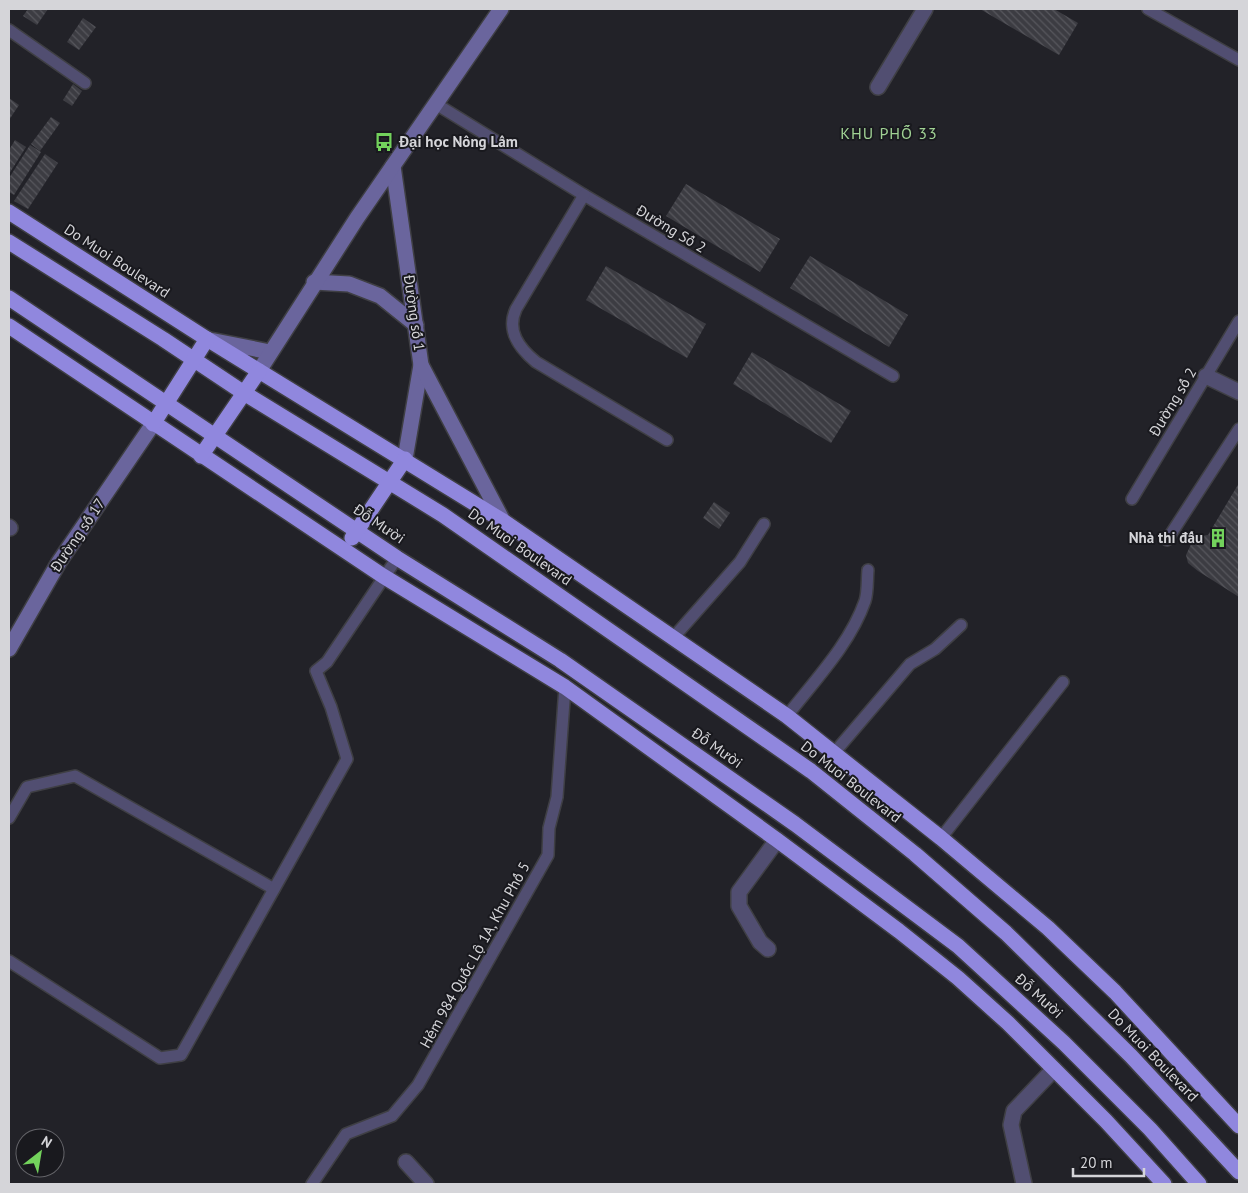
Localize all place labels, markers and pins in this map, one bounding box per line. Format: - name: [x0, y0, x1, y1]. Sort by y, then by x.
- bus stop icon: Đại học Nông Lâm: [373, 131, 395, 153]
- place label: Đại học Nông Lâm: [398, 132, 518, 151]
- building icon: Nhà thi đấu: [1207, 527, 1229, 549]
- place label: Nhà thi đấu: [1129, 528, 1203, 547]

